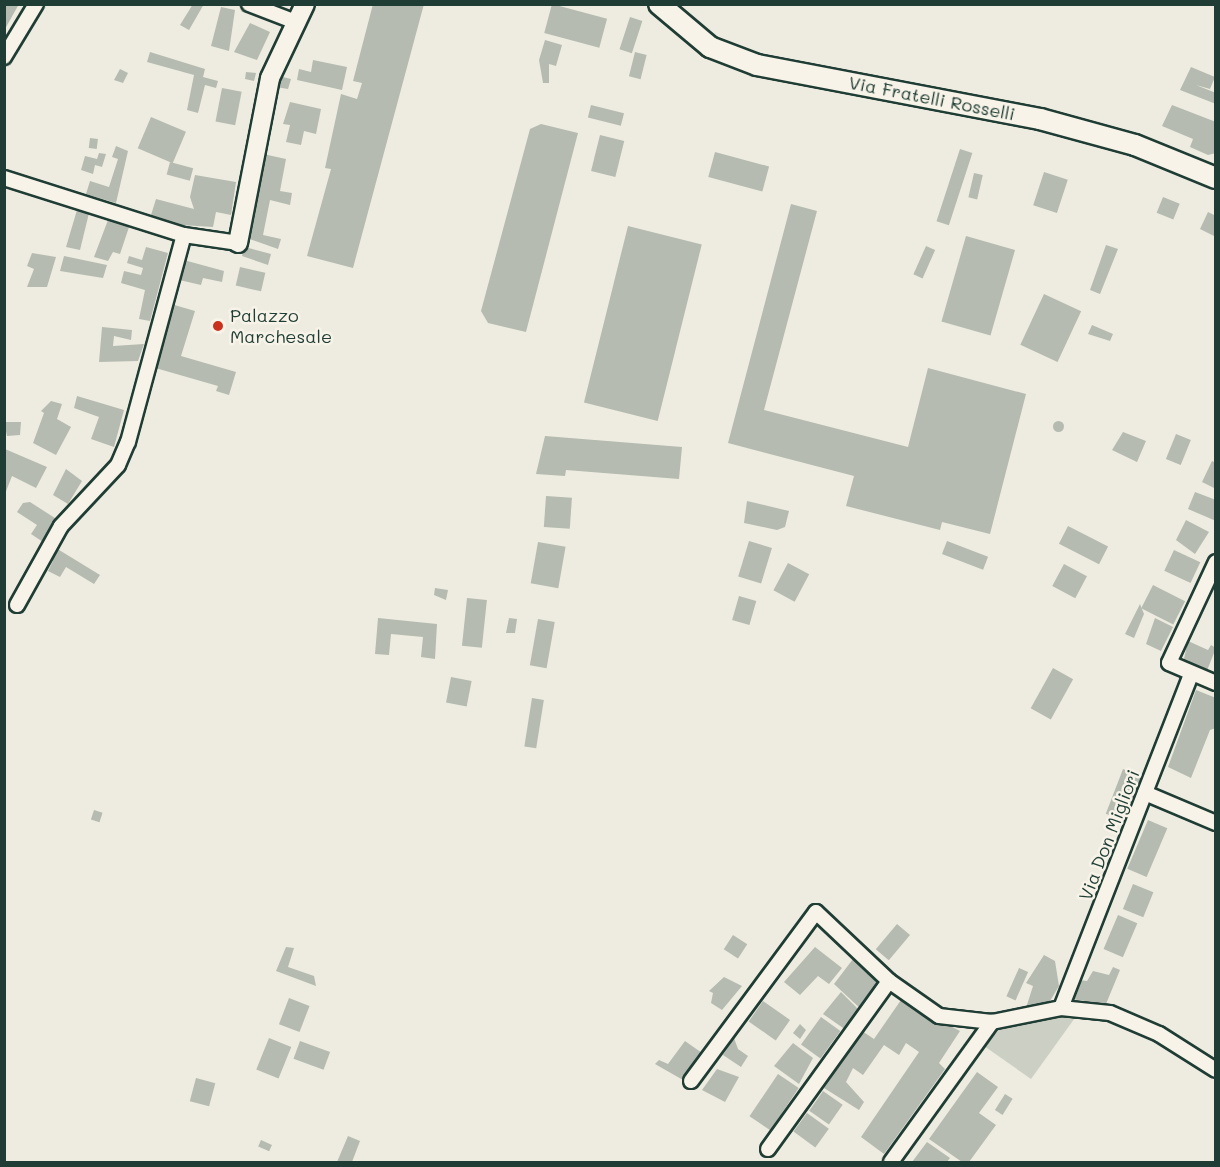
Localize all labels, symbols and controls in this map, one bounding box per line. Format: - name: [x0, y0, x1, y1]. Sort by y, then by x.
- street label: Via Fratelli Rosselli: [847, 71, 1017, 125]
- place label: Palazzo Marchesale: [230, 305, 332, 348]
- marker: Palazzo Marchesale: [211, 319, 225, 333]
- street label: Via Don Migliori: [1074, 767, 1144, 903]

